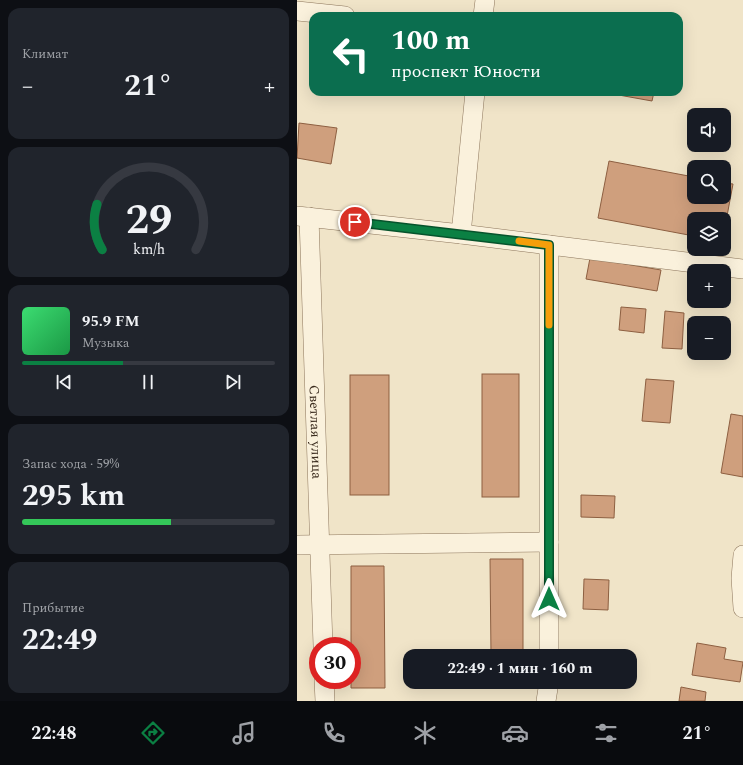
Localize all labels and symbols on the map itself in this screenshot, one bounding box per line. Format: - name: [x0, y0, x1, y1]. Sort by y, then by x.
- pin: [338, 205, 372, 239]
- street label: Светлая улица: [303, 385, 328, 479]
- position arrow: [528, 578, 570, 620]
- speed limit sign: 30: [309, 637, 361, 689]

